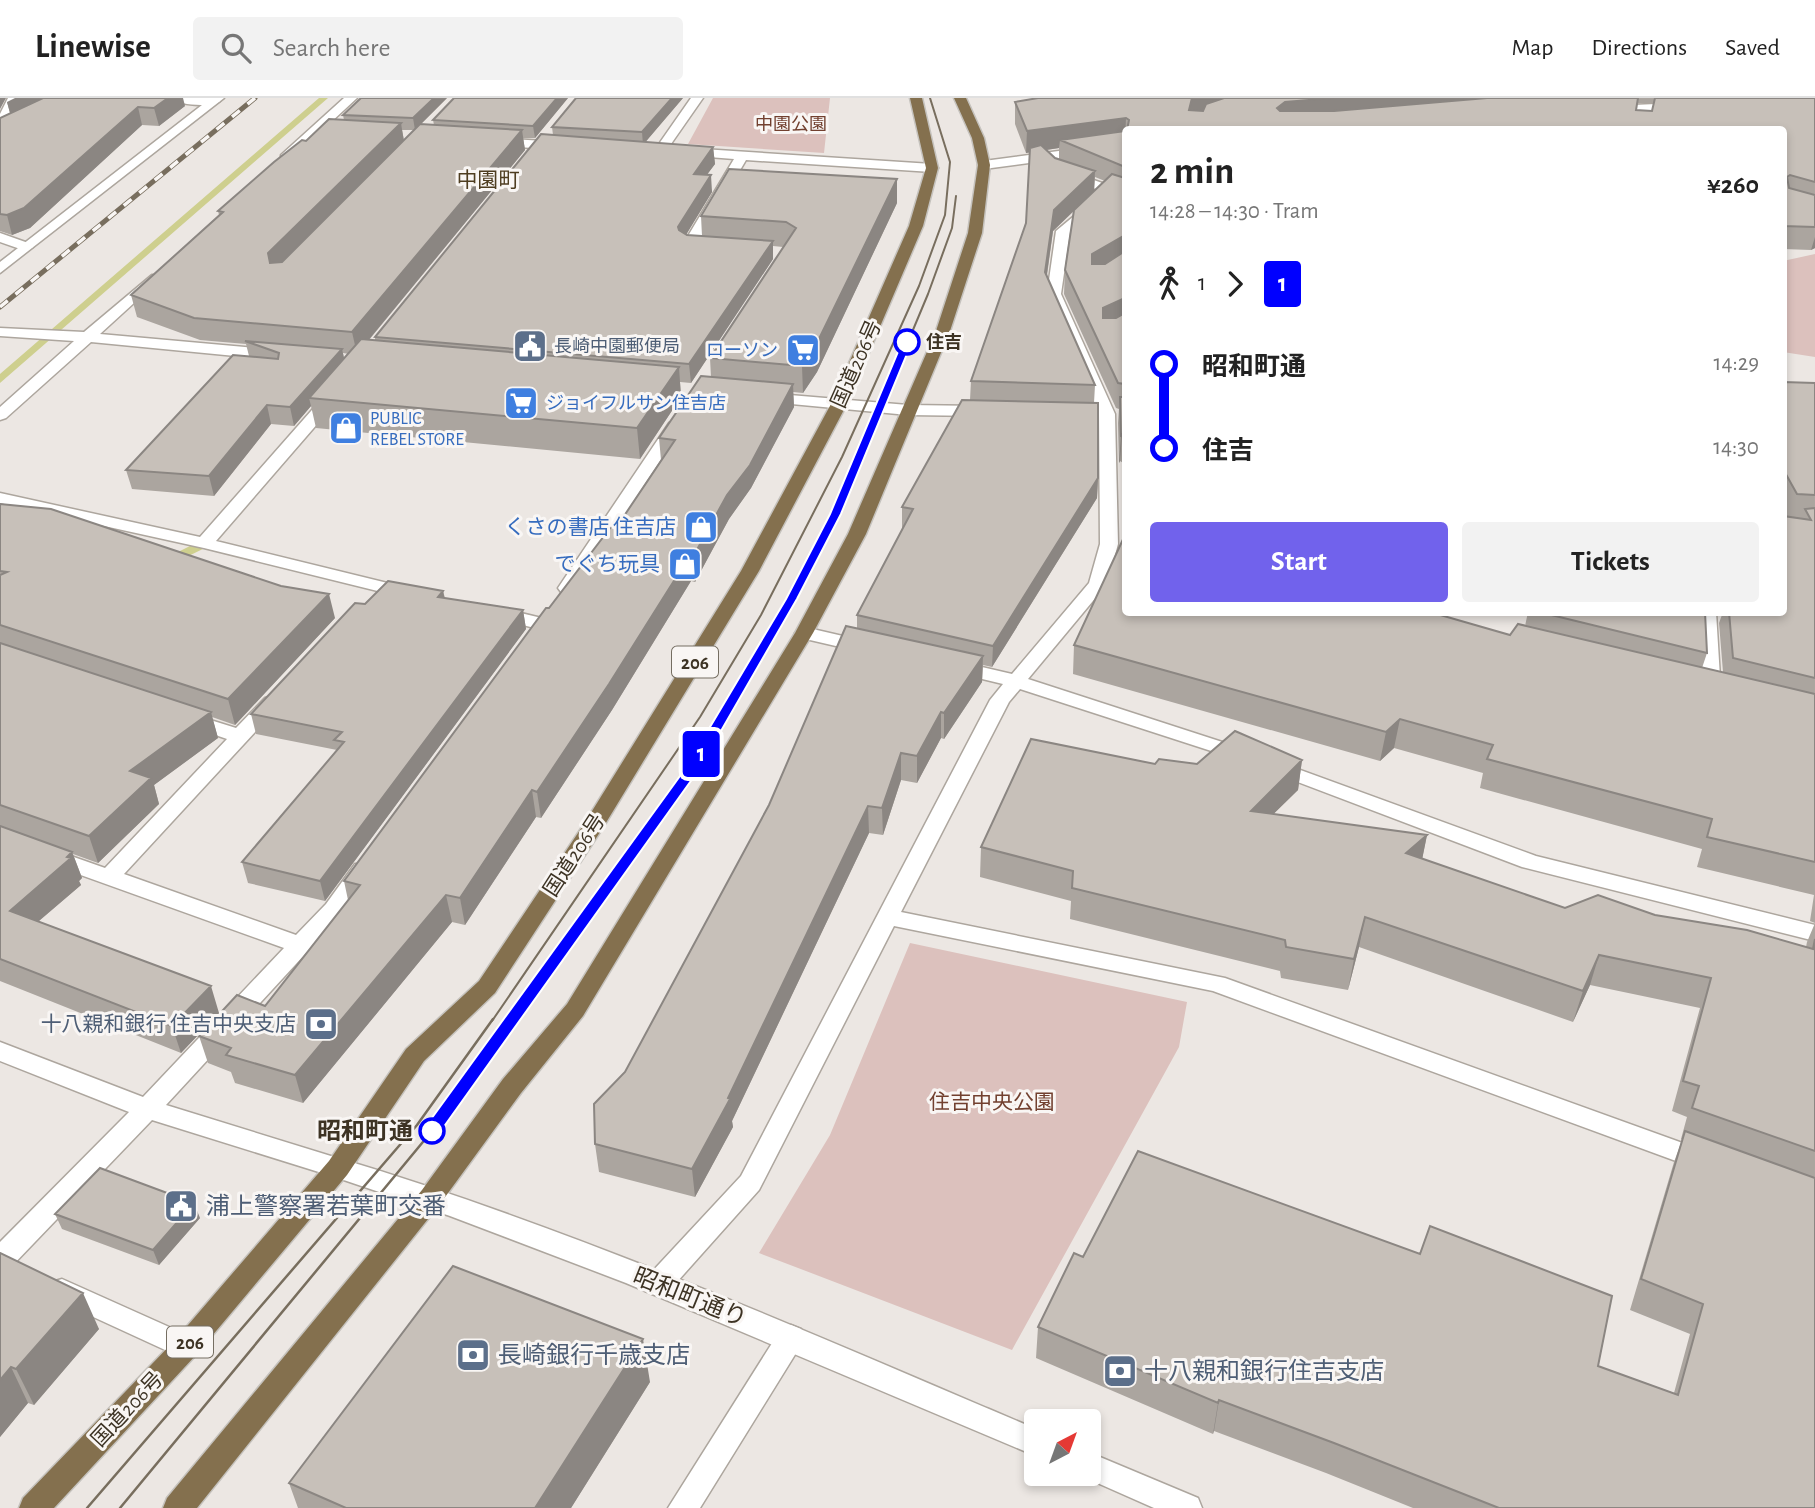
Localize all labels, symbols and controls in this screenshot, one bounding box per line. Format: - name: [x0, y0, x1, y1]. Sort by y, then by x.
- search box: [193, 17, 683, 80]
- icon: search: [217, 29, 255, 67]
- text: Linewise: [35, 31, 151, 64]
- text: Search here: [273, 35, 390, 61]
- text: Map: [1511, 36, 1553, 60]
- text: Directions: [1591, 36, 1687, 60]
- text: Saved: [1725, 36, 1780, 60]
- park label: 中園公園: [755, 115, 827, 134]
- text: 2 min: [1150, 153, 1234, 191]
- district label: 中園町: [457, 169, 520, 191]
- text: ¥260: [1707, 172, 1759, 198]
- text: 14:28 – 14:30 · Tram: [1150, 200, 1319, 223]
- icon: walk: [1150, 265, 1188, 303]
- icon: forward: [1216, 265, 1254, 303]
- text: 1: [1198, 272, 1206, 295]
- text: 1: [1278, 272, 1287, 296]
- street label: 国道206号: [827, 317, 885, 411]
- public building icon: 長崎中園郵便局: [511, 327, 549, 365]
- marker: 住吉: [894, 329, 920, 355]
- supermarket icon: ローソン: [784, 331, 822, 369]
- place label: 住吉: [926, 332, 962, 352]
- place label: 長崎中園郵便局: [554, 337, 680, 356]
- place label: ローソン: [706, 342, 778, 360]
- text: 14:29: [1713, 352, 1759, 375]
- text: 昭和町通: [1202, 354, 1306, 380]
- supermarket icon: ジョイフルサン住吉店: [502, 384, 540, 422]
- place label: ジョイフルサン住吉店: [546, 394, 726, 413]
- shop icon: PUBLIC REBEL STORE: [327, 409, 365, 447]
- place label: PUBLIC REBEL STORE: [370, 410, 464, 449]
- text: 14:30: [1713, 436, 1759, 459]
- text: 住吉: [1202, 438, 1254, 464]
- shop icon: くさの書店 住吉店: [682, 508, 720, 546]
- place label: くさの書店 住吉店: [505, 516, 676, 538]
- button: Start: [1150, 522, 1448, 602]
- button: Tickets: [1462, 522, 1759, 602]
- shop icon: でぐち玩具: [666, 545, 704, 583]
- place label: でぐち玩具: [555, 554, 660, 575]
- road number: 206: [672, 646, 718, 678]
- line badge: 1: [678, 731, 724, 777]
- text: 1: [697, 742, 705, 766]
- street label: 国道206号: [539, 810, 609, 900]
- bank icon: 十八親和銀行 住吉中央支店: [302, 1005, 340, 1043]
- place label: 十八親和銀行 住吉中央支店: [41, 1013, 296, 1035]
- park label: 住吉中央公園: [929, 1091, 1055, 1113]
- place label: 昭和町通: [317, 1118, 413, 1144]
- marker: 昭和町通: [419, 1118, 445, 1144]
- public building icon: 浦上警察署若葉町交番: [162, 1187, 200, 1225]
- place label: 浦上警察署若葉町交番: [206, 1193, 446, 1219]
- street label: 昭和町通り: [629, 1263, 750, 1332]
- road number: 206: [167, 1326, 213, 1358]
- bank icon: 長崎銀行千歳支店: [454, 1336, 492, 1374]
- place label: 長崎銀行千歳支店: [498, 1342, 690, 1368]
- bank icon: 十八親和銀行住吉支店: [1101, 1352, 1139, 1390]
- place label: 十八親和銀行住吉支店: [1144, 1358, 1384, 1384]
- street label: 国道206号: [87, 1367, 167, 1451]
- north arrow: [1024, 1409, 1101, 1486]
- map controls: [1024, 1409, 1101, 1486]

